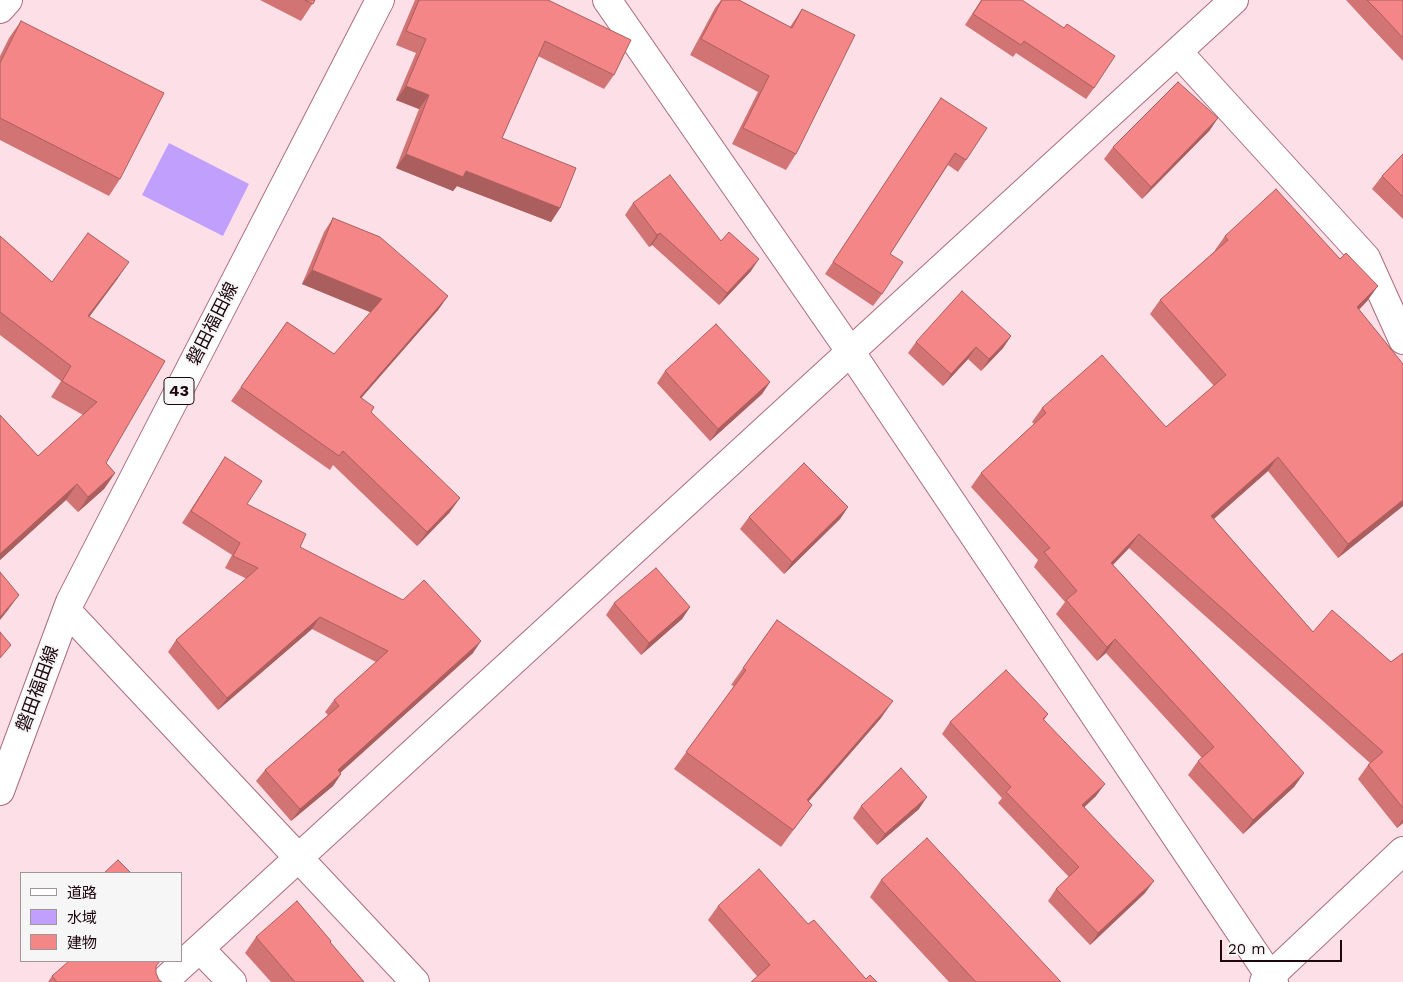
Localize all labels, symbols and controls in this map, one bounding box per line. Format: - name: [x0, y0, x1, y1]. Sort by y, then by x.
- street label: 磐田福田線: [183, 279, 243, 369]
- road number: 43: [164, 378, 194, 404]
- street label: 磐田福田線: [12, 643, 64, 735]
- legend: [20, 872, 182, 962]
- text: 道路: [67, 884, 97, 902]
- text: 水域: [67, 909, 97, 927]
- scale bar: [1223, 930, 1346, 962]
- text: 建物: [67, 934, 97, 952]
- text: 20 m: [1228, 940, 1266, 958]

